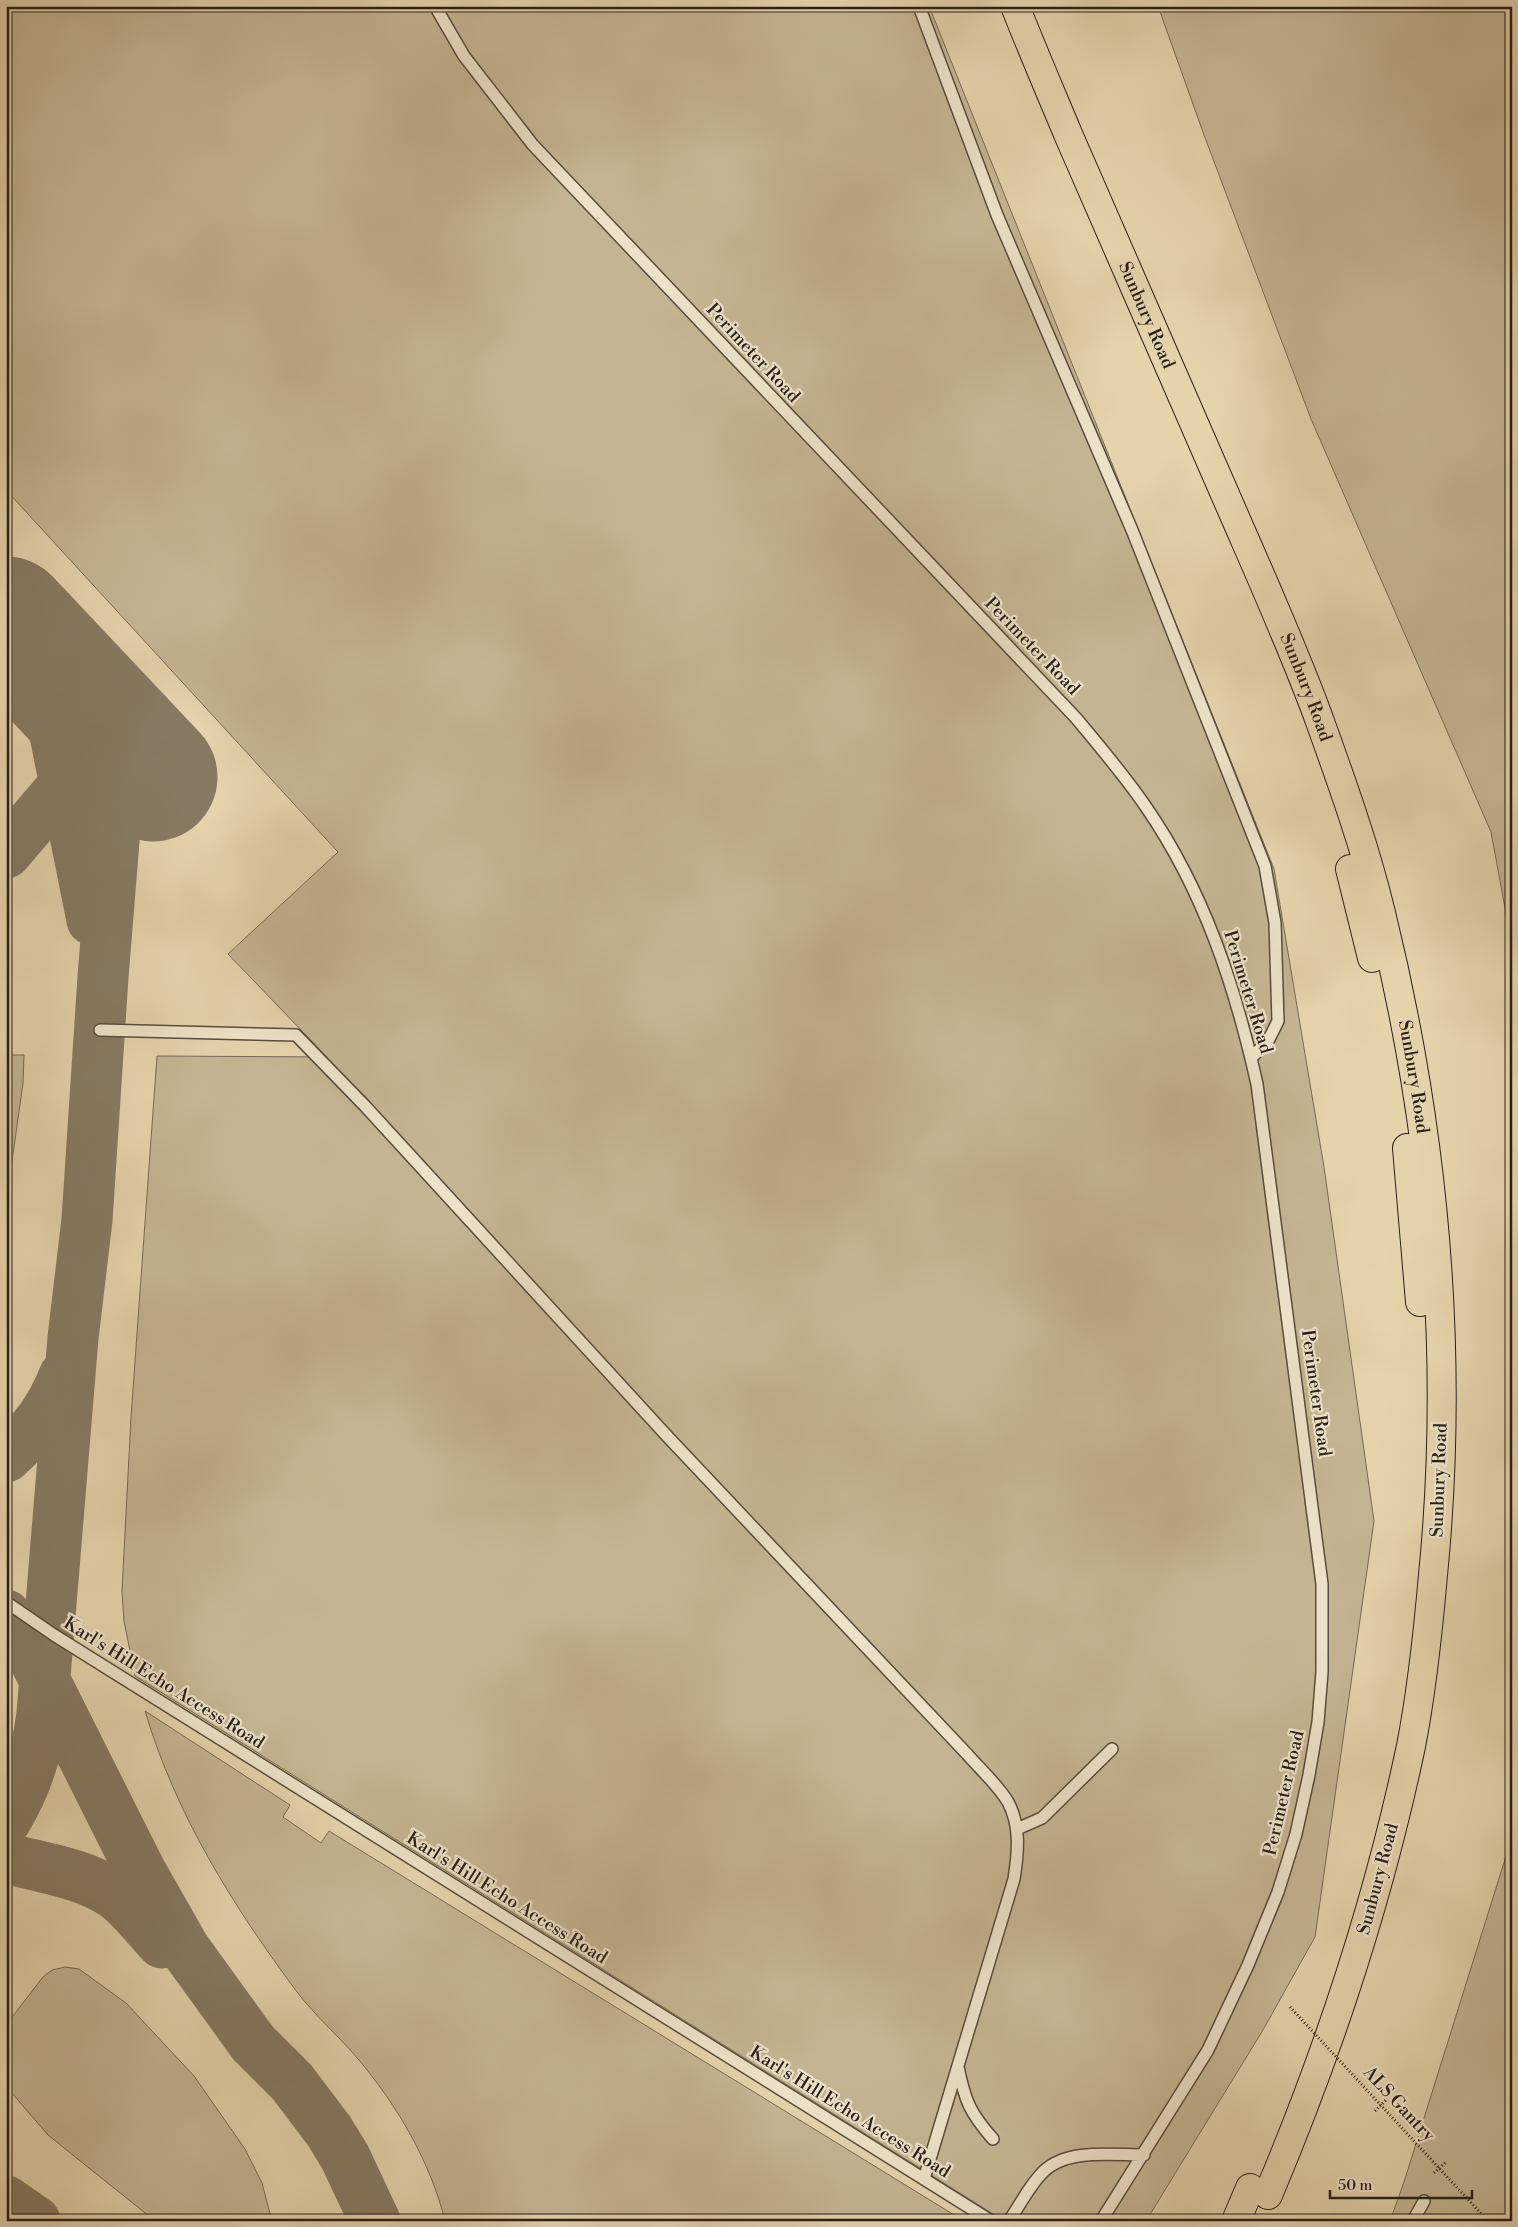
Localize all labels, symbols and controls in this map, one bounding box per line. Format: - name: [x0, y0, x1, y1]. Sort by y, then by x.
- street label: Sunbury Road: [1113, 258, 1181, 373]
- street label: Perimeter Road: [701, 298, 805, 408]
- street label: Perimeter Road: [979, 592, 1085, 700]
- street label: Sunbury Road: [1275, 630, 1338, 745]
- street label: Perimeter Road: [1218, 928, 1278, 1057]
- street label: Sunbury Road: [1393, 1018, 1435, 1136]
- street label: Perimeter Road: [1296, 1328, 1336, 1459]
- street label: Sunbury Road: [1426, 1422, 1453, 1538]
- street label: Karl's Hill Echo Access Road: [59, 1612, 269, 1755]
- street label: Perimeter Road: [1258, 1727, 1310, 1858]
- street label: Sunbury Road: [1352, 1820, 1404, 1937]
- street label: Karl's Hill Echo Access Road: [402, 1827, 612, 1970]
- street label: Karl's Hill Echo Access Road: [745, 2041, 955, 2184]
- street label: ALS Gantry: [1358, 2061, 1440, 2147]
- scale bar: [1330, 2167, 1473, 2199]
- text: 50 m: [1338, 2176, 1372, 2195]

